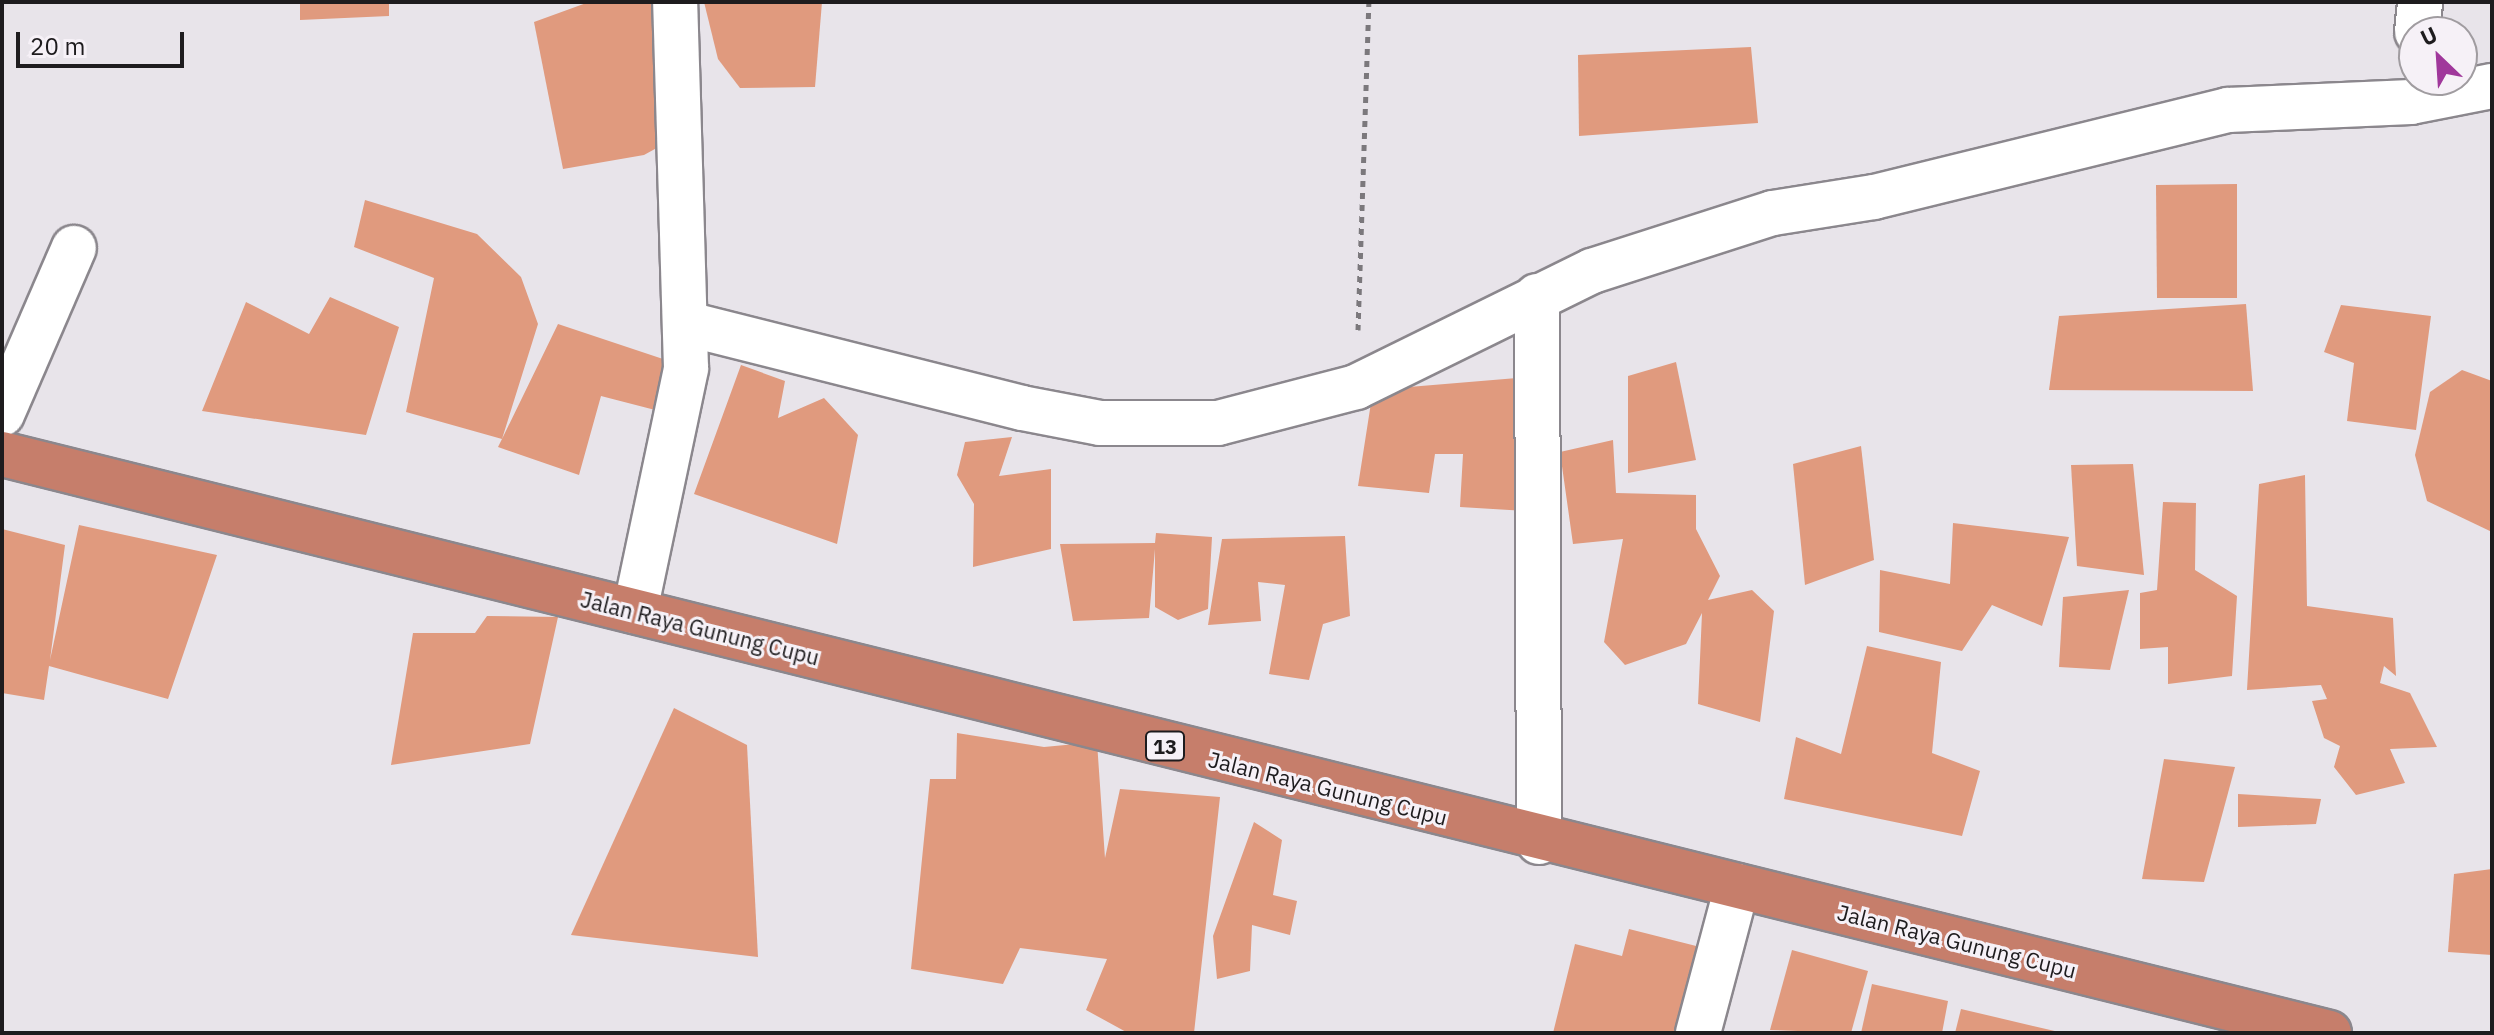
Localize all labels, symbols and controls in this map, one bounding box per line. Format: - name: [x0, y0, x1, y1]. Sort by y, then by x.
- scale bar: [20, 16, 188, 66]
- north arrow: [2398, 16, 2478, 96]
- text: U: [2415, 19, 2442, 52]
- text: 20 m: [30, 30, 85, 62]
- street label: Jalan Raya Gunung Cupu: [578, 586, 822, 670]
- road number: 13: [1145, 730, 1185, 762]
- street label: Jalan Raya Gunung Cupu: [1206, 746, 1450, 830]
- street label: Jalan Raya Gunung Cupu: [1835, 899, 2079, 983]

